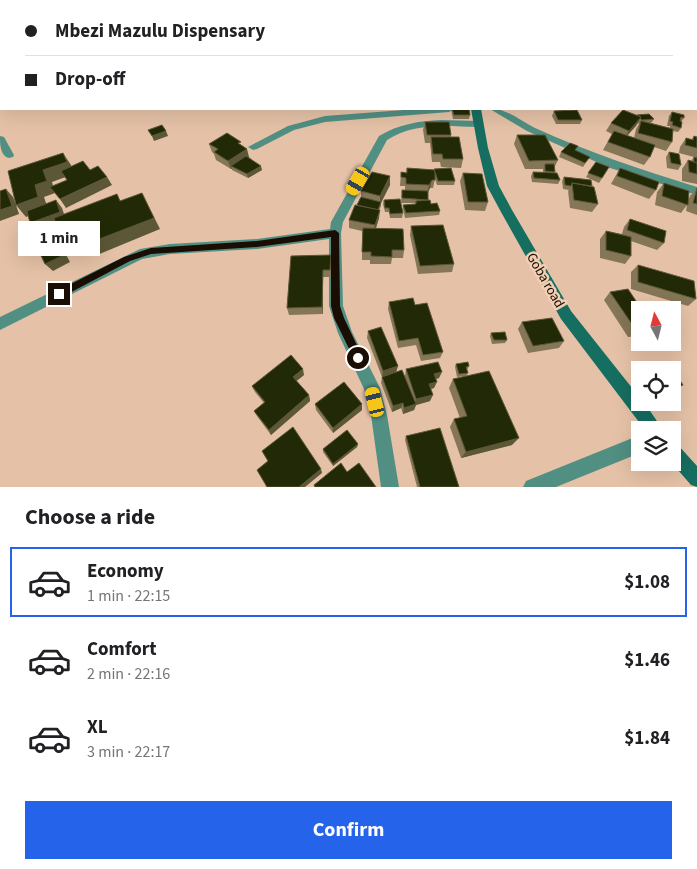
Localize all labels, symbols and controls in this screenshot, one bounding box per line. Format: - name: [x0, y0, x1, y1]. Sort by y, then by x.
- text: Mbezi Mazulu Dispensary: [55, 18, 265, 45]
- text: Drop-off: [55, 66, 125, 93]
- car: [344, 164, 371, 198]
- callout: 1 min: [18, 222, 100, 256]
- text: 1 min: [40, 227, 78, 249]
- street label: Goba road: [521, 249, 569, 312]
- route end: [48, 283, 70, 305]
- north arrow: [631, 301, 681, 351]
- map controls: [631, 301, 681, 471]
- route start: [347, 347, 369, 369]
- button: locate: [631, 361, 681, 411]
- car: [364, 386, 385, 418]
- button: layers: [631, 421, 681, 471]
- text: Choose a ride: [25, 501, 155, 533]
- text: Economy: [87, 558, 164, 585]
- icon: car: [27, 560, 72, 605]
- text: $1.08: [624, 569, 670, 596]
- text: 1 min · 22:15: [87, 585, 170, 607]
- text: Comfort: [87, 636, 157, 663]
- icon: car: [27, 638, 72, 683]
- text: $1.46: [624, 647, 670, 674]
- text: 2 min · 22:16: [87, 663, 170, 685]
- text: XL: [87, 714, 108, 741]
- icon: car: [27, 716, 72, 761]
- text: $1.84: [624, 725, 670, 752]
- text: 3 min · 22:17: [87, 741, 170, 763]
- button: Confirm: [25, 801, 672, 859]

